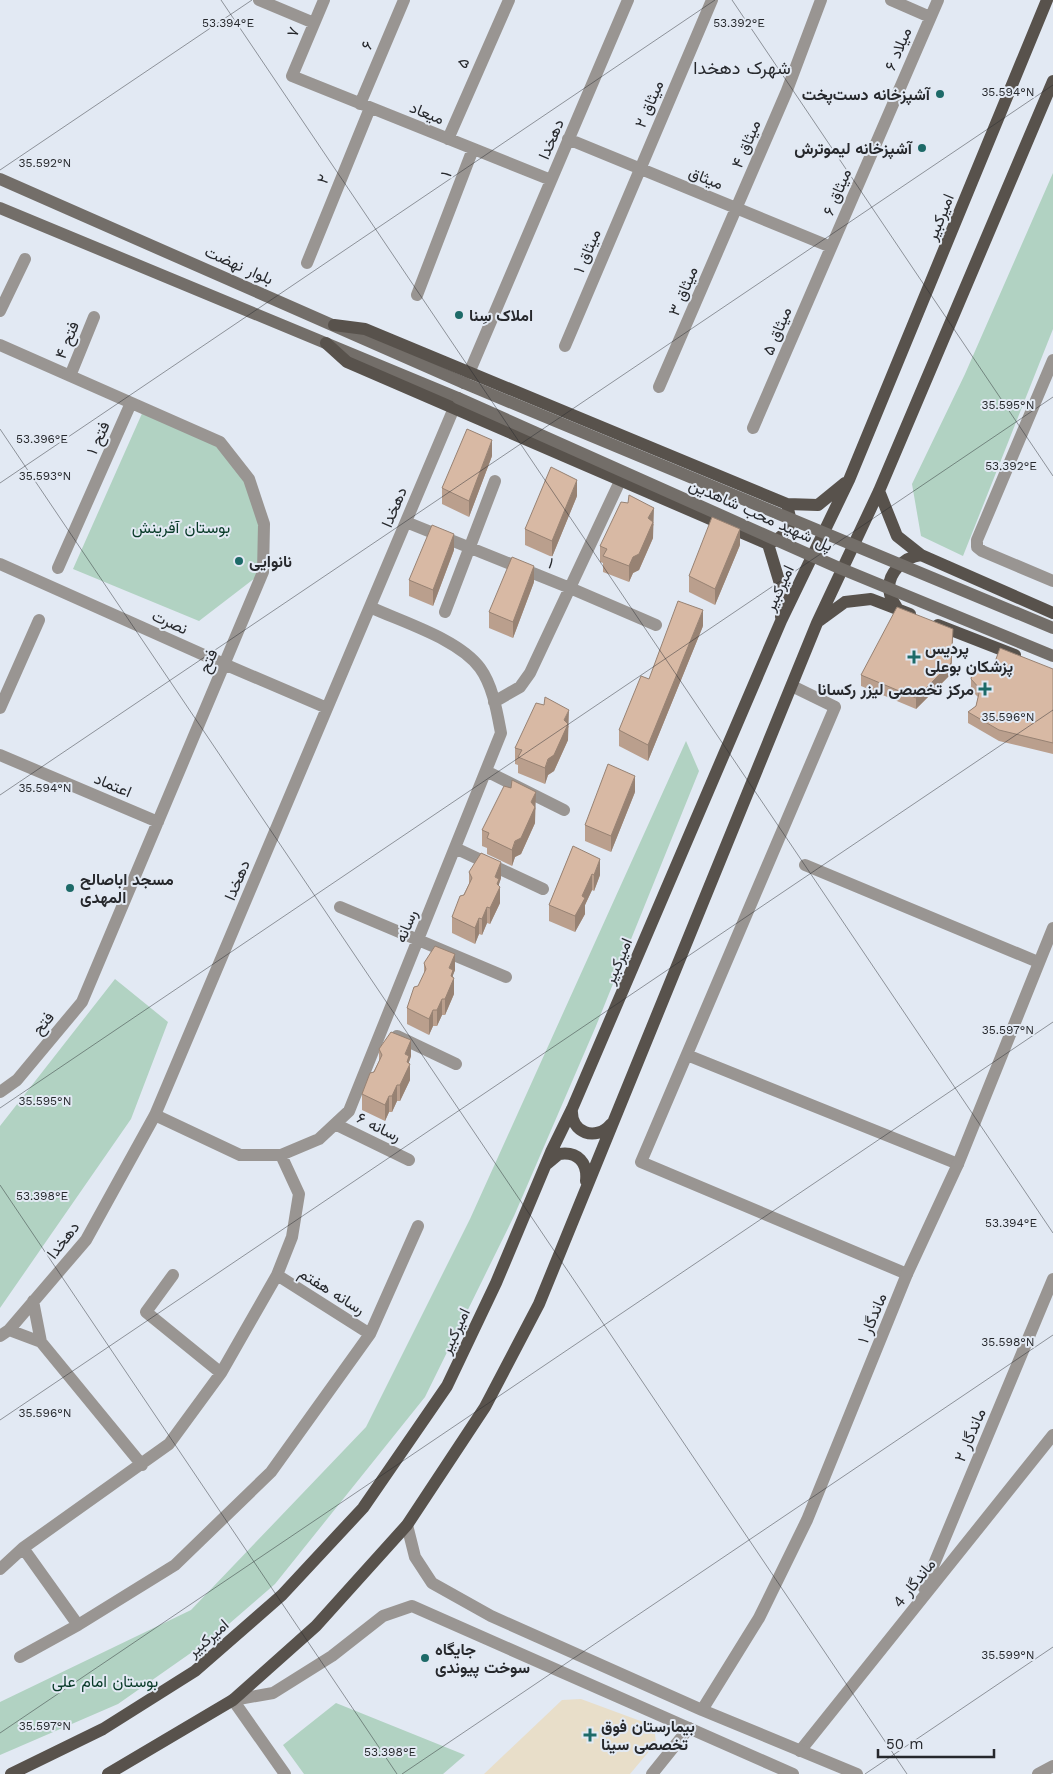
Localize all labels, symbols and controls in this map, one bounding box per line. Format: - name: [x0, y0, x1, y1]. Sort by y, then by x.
- text: 53.394°E: [202, 16, 254, 30]
- text: 53.392°E: [713, 16, 765, 30]
- street label: ۷: [282, 24, 304, 40]
- street label: میلاد ۶: [880, 25, 916, 73]
- street label: ۶: [357, 38, 377, 52]
- street label: ۵: [452, 55, 474, 71]
- district label: شهرک دهخدا: [693, 57, 791, 79]
- street label: میثاق ۲: [631, 77, 667, 131]
- place label: آشپزخانه دست‌پخت: [802, 85, 932, 106]
- text: 35.594°N: [981, 85, 1035, 99]
- marker: آشپزخانه دست‌پخت: [934, 88, 946, 100]
- street label: میعاد: [407, 98, 447, 128]
- street label: دهخدا: [534, 116, 568, 162]
- street label: میثاق ۴: [727, 117, 765, 171]
- place label: آشپزخانه لیموترش: [794, 139, 914, 160]
- marker: آشپزخانه لیموترش: [916, 142, 928, 154]
- text: 35.592°N: [19, 156, 71, 170]
- street label: میثاق: [686, 163, 726, 193]
- street label: میثاق ۶: [819, 166, 855, 218]
- street label: ۱: [436, 168, 456, 180]
- street label: ۲: [313, 172, 333, 186]
- street label: امیرکبیر: [922, 191, 959, 244]
- street label: میثاق ۱: [569, 226, 605, 276]
- street label: بلوار نهضت: [202, 242, 276, 289]
- street label: میثاق ۳: [664, 263, 702, 319]
- street label: میثاق ۵: [758, 304, 796, 358]
- place label: املاک سِنا: [469, 306, 533, 325]
- marker: املاک سِنا: [453, 309, 465, 321]
- street label: فتح ۴: [51, 319, 85, 362]
- text: 35.595°N: [982, 398, 1034, 412]
- street label: فتح ۱: [82, 419, 115, 458]
- text: 53.396°E: [16, 432, 68, 446]
- text: 53.392°E: [985, 459, 1037, 473]
- text: 35.593°N: [19, 469, 71, 483]
- street label: پل شهید محب شاهدین: [685, 475, 836, 557]
- street label: دهخدا: [377, 484, 411, 530]
- park label: بوستان آفرینش: [132, 518, 230, 538]
- place label: نانوایی: [249, 552, 292, 572]
- street label: ۱: [545, 553, 557, 573]
- marker: نانوایی: [233, 555, 245, 567]
- street label: امیرکبیر: [760, 562, 799, 615]
- street label: نصرت: [149, 606, 191, 639]
- place label: پردیس پزشکان بوعلی: [925, 639, 1013, 678]
- street label: فتح: [195, 646, 223, 677]
- marker: پردیس پزشکان بوعلی: [907, 650, 921, 664]
- place label: مرکز تخصصی لیزر رکسانا: [817, 680, 974, 700]
- marker: مرکز تخصصی لیزر رکسانا: [978, 682, 992, 696]
- text: 35.596°N: [981, 710, 1035, 724]
- street label: اعتماد: [91, 769, 135, 801]
- text: 35.594°N: [18, 781, 72, 795]
- street label: دهخدا: [220, 857, 254, 903]
- place label: مسجد اباصالح المهدی: [80, 870, 174, 908]
- marker: مسجد اباصالح المهدی: [64, 882, 76, 894]
- street label: رسانه: [391, 907, 422, 946]
- street label: امیرکبیر: [599, 935, 637, 988]
- street label: فتح: [28, 1008, 60, 1040]
- text: 35.597°N: [982, 1023, 1034, 1037]
- text: 35.595°N: [19, 1094, 71, 1108]
- street label: رسانه ۶: [353, 1108, 404, 1147]
- text: 53.398°E: [16, 1189, 68, 1203]
- text: 53.394°E: [985, 1216, 1037, 1230]
- street label: دهخدا: [43, 1218, 83, 1262]
- street label: رسانه هفتم: [295, 1263, 369, 1320]
- street label: ماندگار ۱: [853, 1290, 892, 1346]
- street label: امیرکبیر: [436, 1305, 475, 1358]
- text: 35.598°N: [981, 1335, 1035, 1349]
- street label: ماندگار ۲: [950, 1405, 991, 1465]
- text: 35.596°N: [18, 1406, 72, 1420]
- street label: ماندگار 4: [888, 1555, 940, 1612]
- street label: امیرکبیر: [183, 1615, 233, 1662]
- place label: جایگاه سوخت پیوندی: [435, 1640, 530, 1679]
- text: 35.599°N: [981, 1648, 1035, 1662]
- marker: جایگاه سوخت پیوندی: [419, 1652, 431, 1664]
- park label: بوستان امام علی: [52, 1672, 158, 1692]
- place label: بیمارستان فوق تخصصی سینا: [601, 1717, 695, 1754]
- text: 35.597°N: [19, 1719, 71, 1733]
- scale bar: [878, 1726, 994, 1758]
- marker: بیمارستان فوق تخصصی سینا: [583, 1728, 597, 1742]
- text: 50 m: [886, 1735, 923, 1753]
- text: 53.398°E: [364, 1745, 416, 1759]

